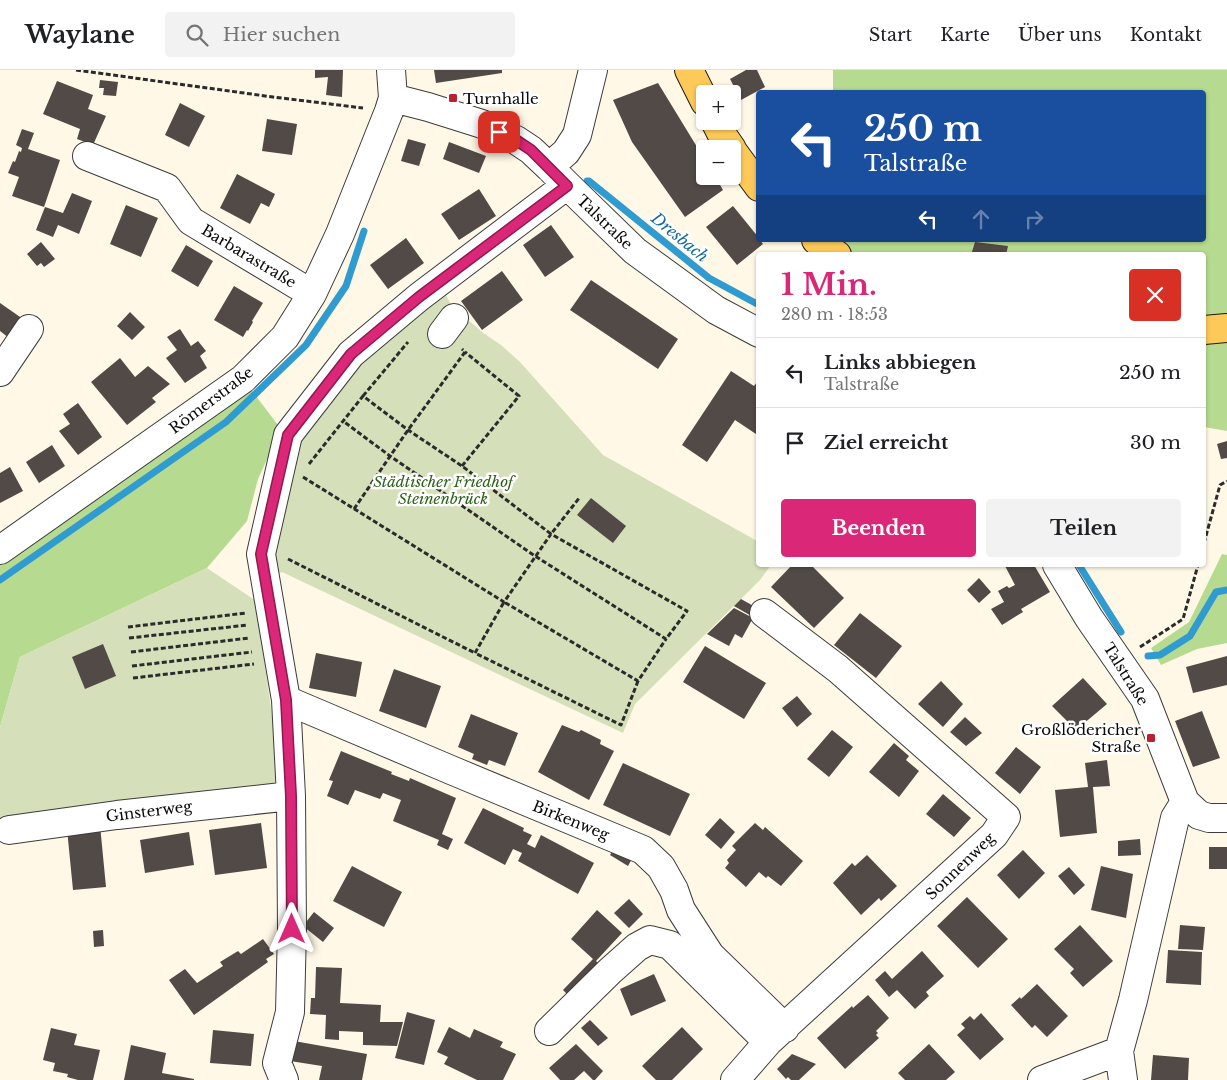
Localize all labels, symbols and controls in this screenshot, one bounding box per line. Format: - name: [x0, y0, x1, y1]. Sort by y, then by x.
- search box: [165, 12, 515, 57]
- text: Waylane: [25, 20, 135, 49]
- icon: search: [183, 21, 211, 49]
- text: Hier suchen: [223, 23, 340, 46]
- text: Start: [869, 24, 912, 46]
- text: Karte: [940, 24, 990, 46]
- text: Über uns: [1018, 24, 1102, 46]
- text: Kontakt: [1130, 24, 1202, 46]
- map controls: [696, 85, 741, 185]
- button: +: [696, 85, 741, 130]
- place label: Turnhalle: [463, 89, 539, 108]
- marker: Turnhalle: [447, 92, 459, 104]
- text: 250 m: [864, 107, 982, 150]
- icon: left: [781, 110, 846, 175]
- pin: [478, 111, 520, 153]
- icon: arrive: [485, 118, 513, 146]
- button: −: [696, 140, 741, 185]
- text: Talstraße: [864, 150, 967, 177]
- street label: Talstraße: [573, 191, 637, 253]
- icon: left: [914, 205, 942, 233]
- icon: ahead: [967, 205, 995, 233]
- icon: right: [1020, 205, 1048, 233]
- water label: Dresbach: [647, 207, 713, 266]
- street label: Barbarastraße: [198, 220, 300, 292]
- text: 1 Min.: [781, 266, 877, 303]
- button: close: [1129, 269, 1181, 321]
- text: 280 m · 18:53: [781, 304, 888, 324]
- text: Links abbiegen: [824, 351, 976, 374]
- icon: left: [781, 359, 809, 387]
- text: 250 m: [1119, 361, 1181, 384]
- street label: Römerstraße: [165, 362, 257, 438]
- text: Talstraße: [824, 374, 899, 394]
- icon: arrive: [781, 429, 809, 457]
- text: Ziel erreicht: [824, 431, 948, 454]
- text: 30 m: [1130, 431, 1181, 454]
- park label: Städtischer Friedhof Steinenbrück: [373, 472, 517, 508]
- button: Beenden: [781, 499, 976, 557]
- button: Teilen: [986, 499, 1181, 557]
- street label: Talstraße: [1099, 639, 1153, 709]
- place label: Großlödericher Straße: [1021, 720, 1142, 756]
- marker: Großlödericher Straße: [1145, 732, 1157, 744]
- street label: Ginsterweg: [105, 796, 194, 826]
- street label: Birkenweg: [530, 796, 613, 844]
- street label: Sonnenweg: [921, 828, 999, 904]
- position arrow: [265, 902, 317, 954]

